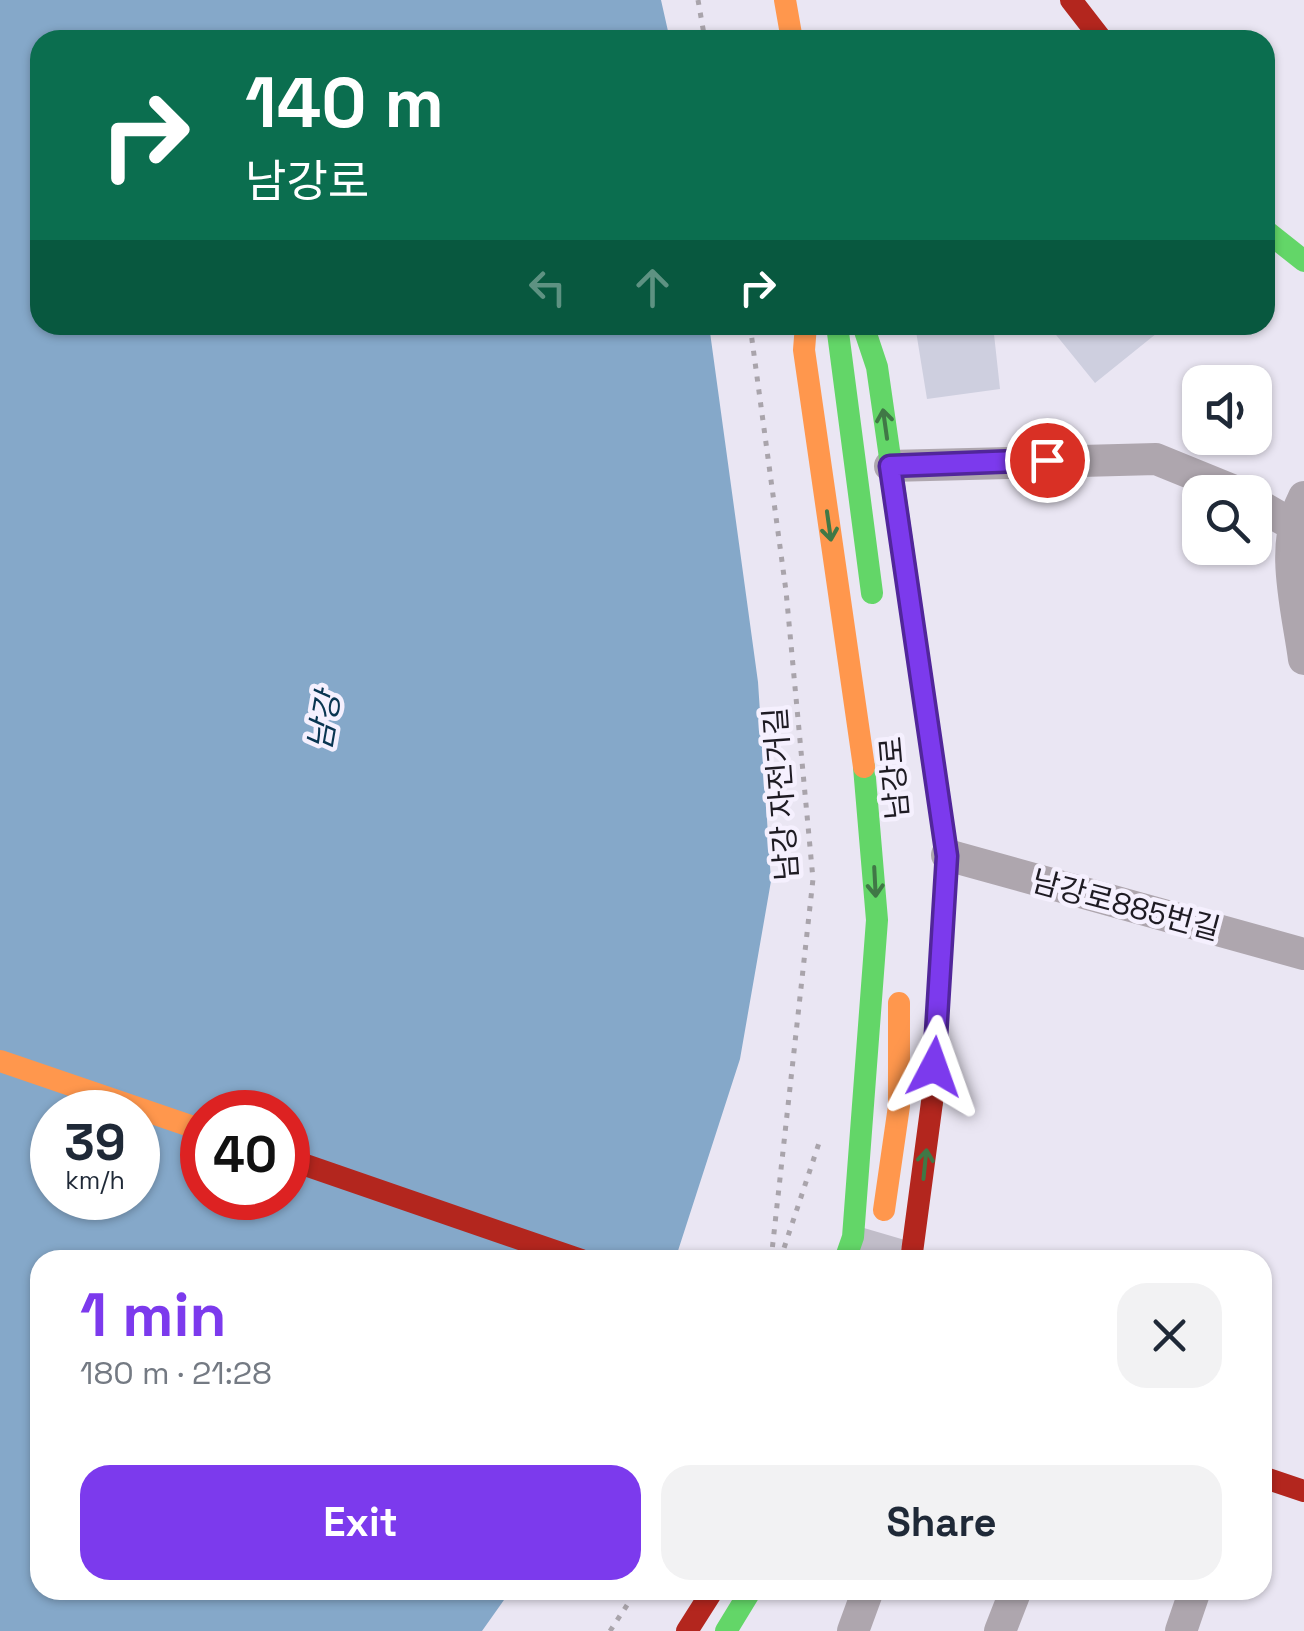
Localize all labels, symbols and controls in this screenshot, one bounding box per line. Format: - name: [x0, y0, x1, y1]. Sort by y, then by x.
- text: 140 m: [245, 58, 444, 147]
- icon: right: [80, 70, 210, 200]
- text: 남강로: [245, 153, 369, 210]
- icon: left: [520, 260, 575, 315]
- icon: ahead: [625, 260, 680, 315]
- icon: right: [730, 260, 785, 315]
- map controls: [1182, 365, 1272, 565]
- button: sound: [1182, 365, 1272, 455]
- one-way arrow: [875, 409, 893, 441]
- pin: [1005, 418, 1090, 503]
- icon: arrive: [1020, 433, 1075, 488]
- button: search: [1182, 475, 1272, 565]
- one-way arrow: [821, 509, 839, 541]
- water label: 남강: [299, 684, 350, 753]
- street label: 남강 자전거길: [756, 706, 806, 882]
- street label: 남강로: [871, 735, 917, 821]
- street label: 남강로885번길: [1028, 861, 1224, 949]
- one-way arrow: [866, 866, 885, 898]
- position arrow: [882, 1015, 986, 1119]
- speed limit sign: 40: [180, 1090, 310, 1220]
- text: 39: [64, 1111, 126, 1175]
- one-way arrow: [916, 1148, 935, 1181]
- text: km/h: [65, 1164, 125, 1196]
- text: 1 min: [80, 1277, 227, 1354]
- button: close: [1117, 1283, 1222, 1388]
- text: 180 m · 21:28: [80, 1353, 272, 1393]
- button: Exit: [80, 1465, 641, 1580]
- button: Share: [661, 1465, 1222, 1580]

